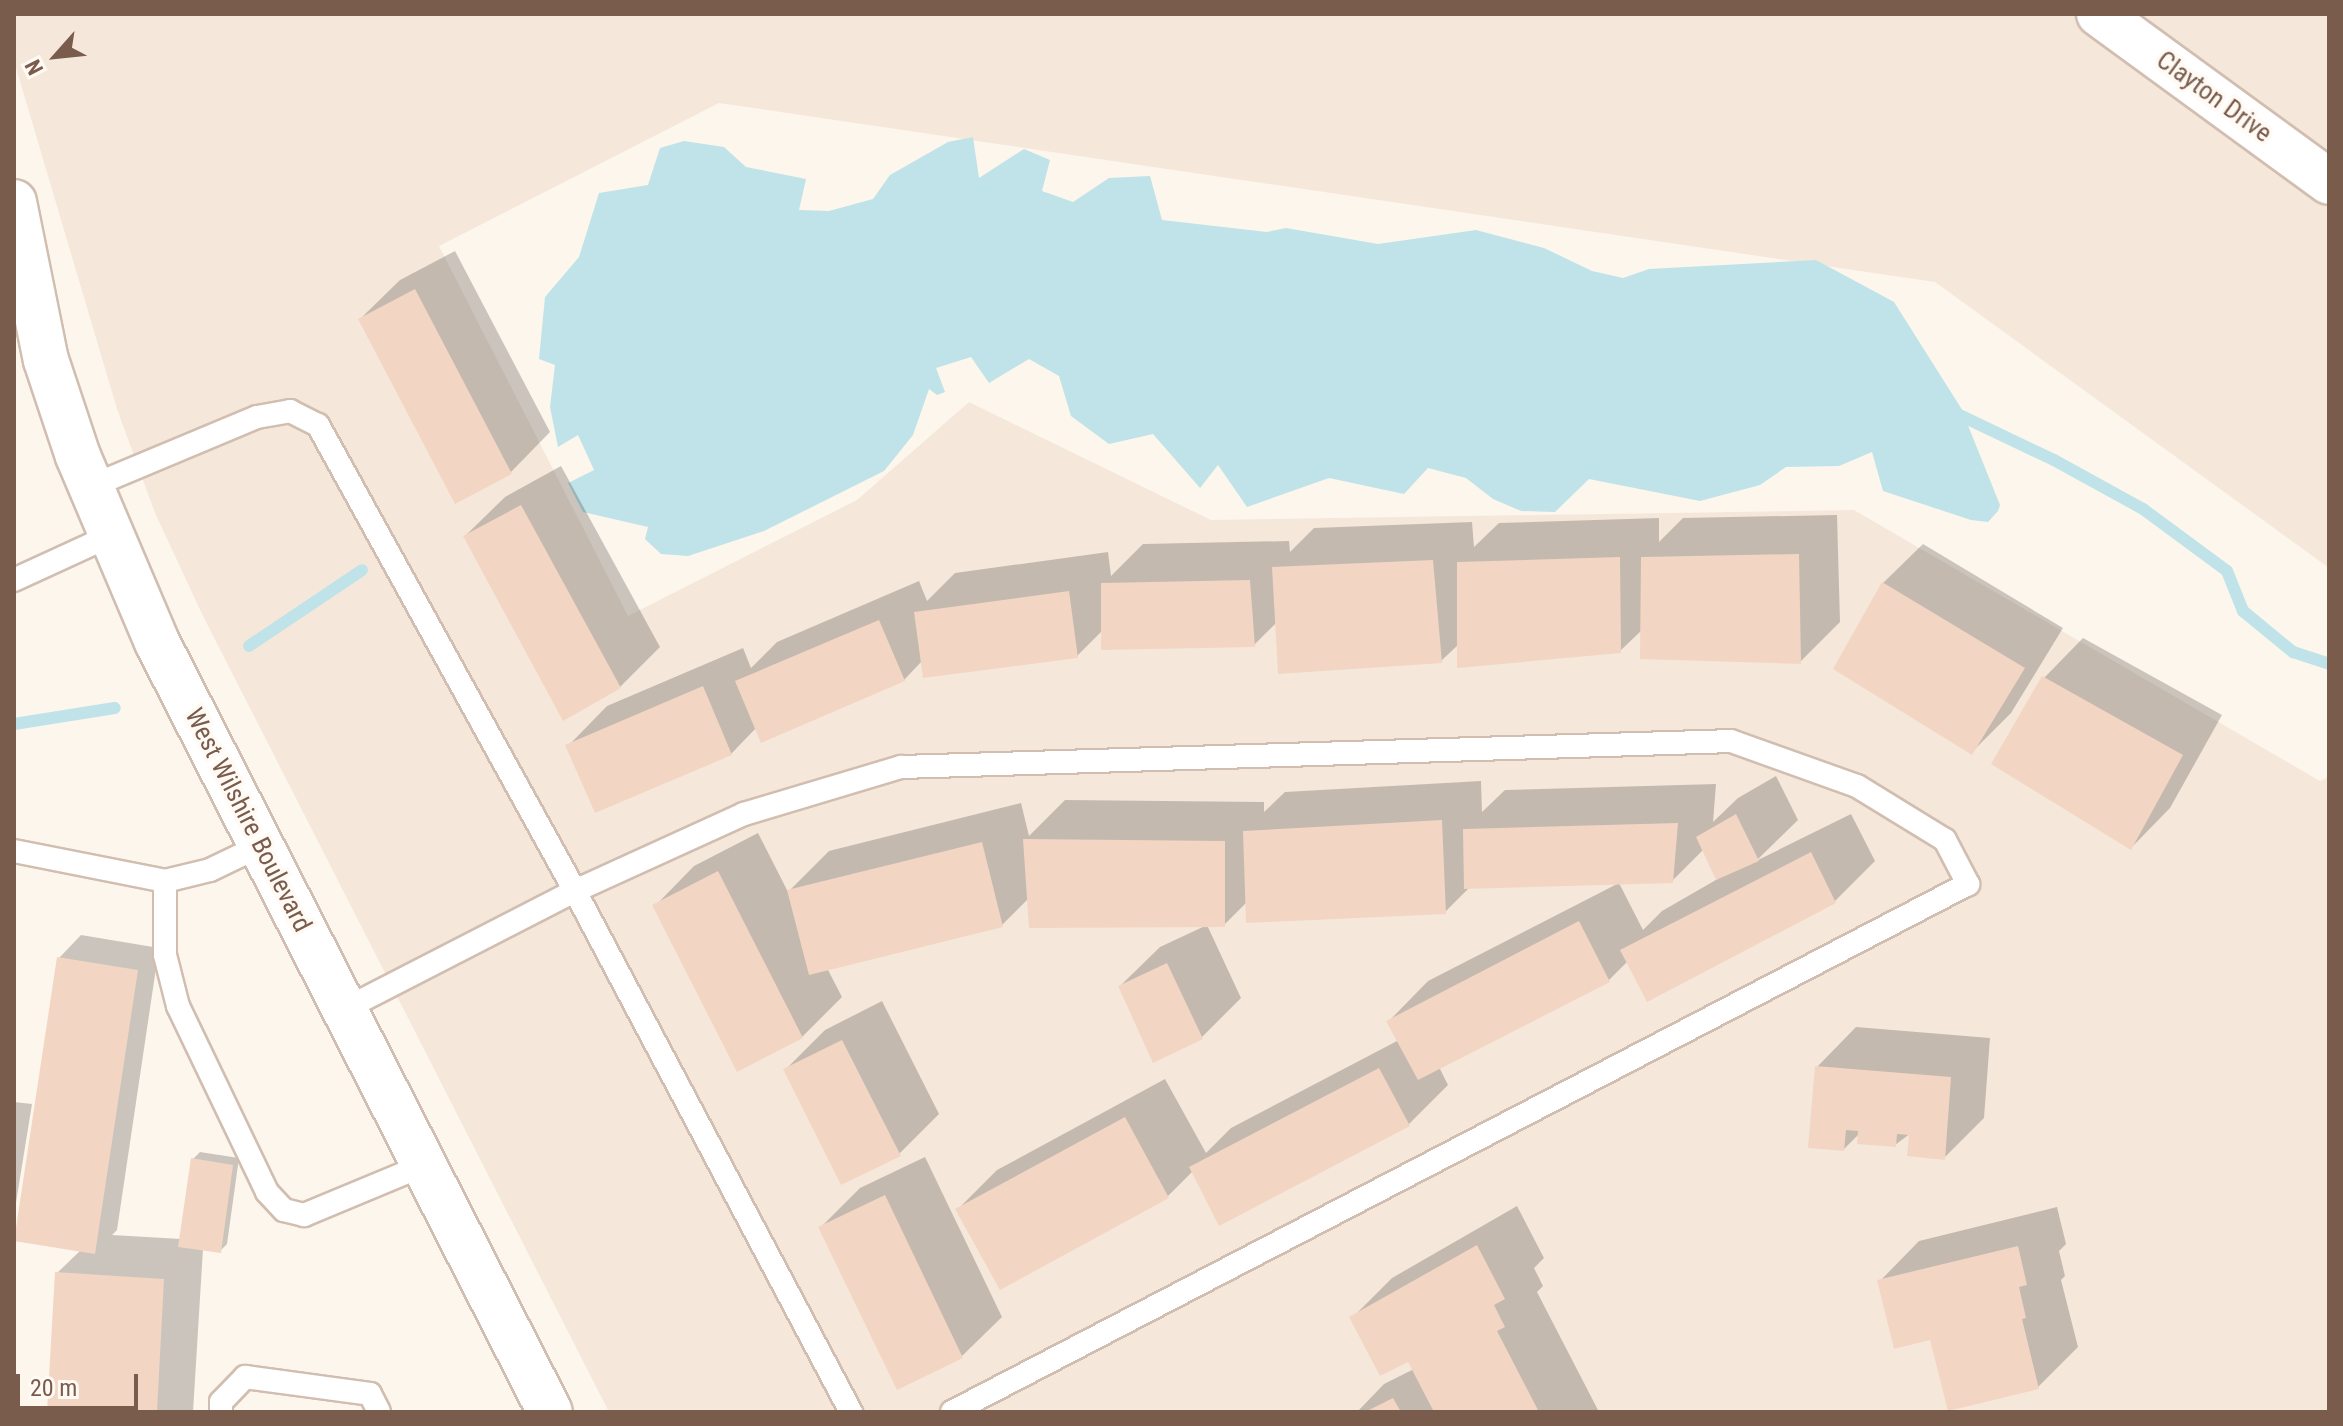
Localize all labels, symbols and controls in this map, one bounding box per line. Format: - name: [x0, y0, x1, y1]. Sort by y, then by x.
- north arrow: [16, 16, 96, 96]
- street label: Clayton Drive: [2150, 45, 2278, 149]
- text: N: [20, 55, 48, 79]
- street label: West Wilshire Boulevard: [178, 703, 318, 937]
- scale bar: [20, 1358, 142, 1408]
- text: 20 m: [30, 1374, 77, 1402]

